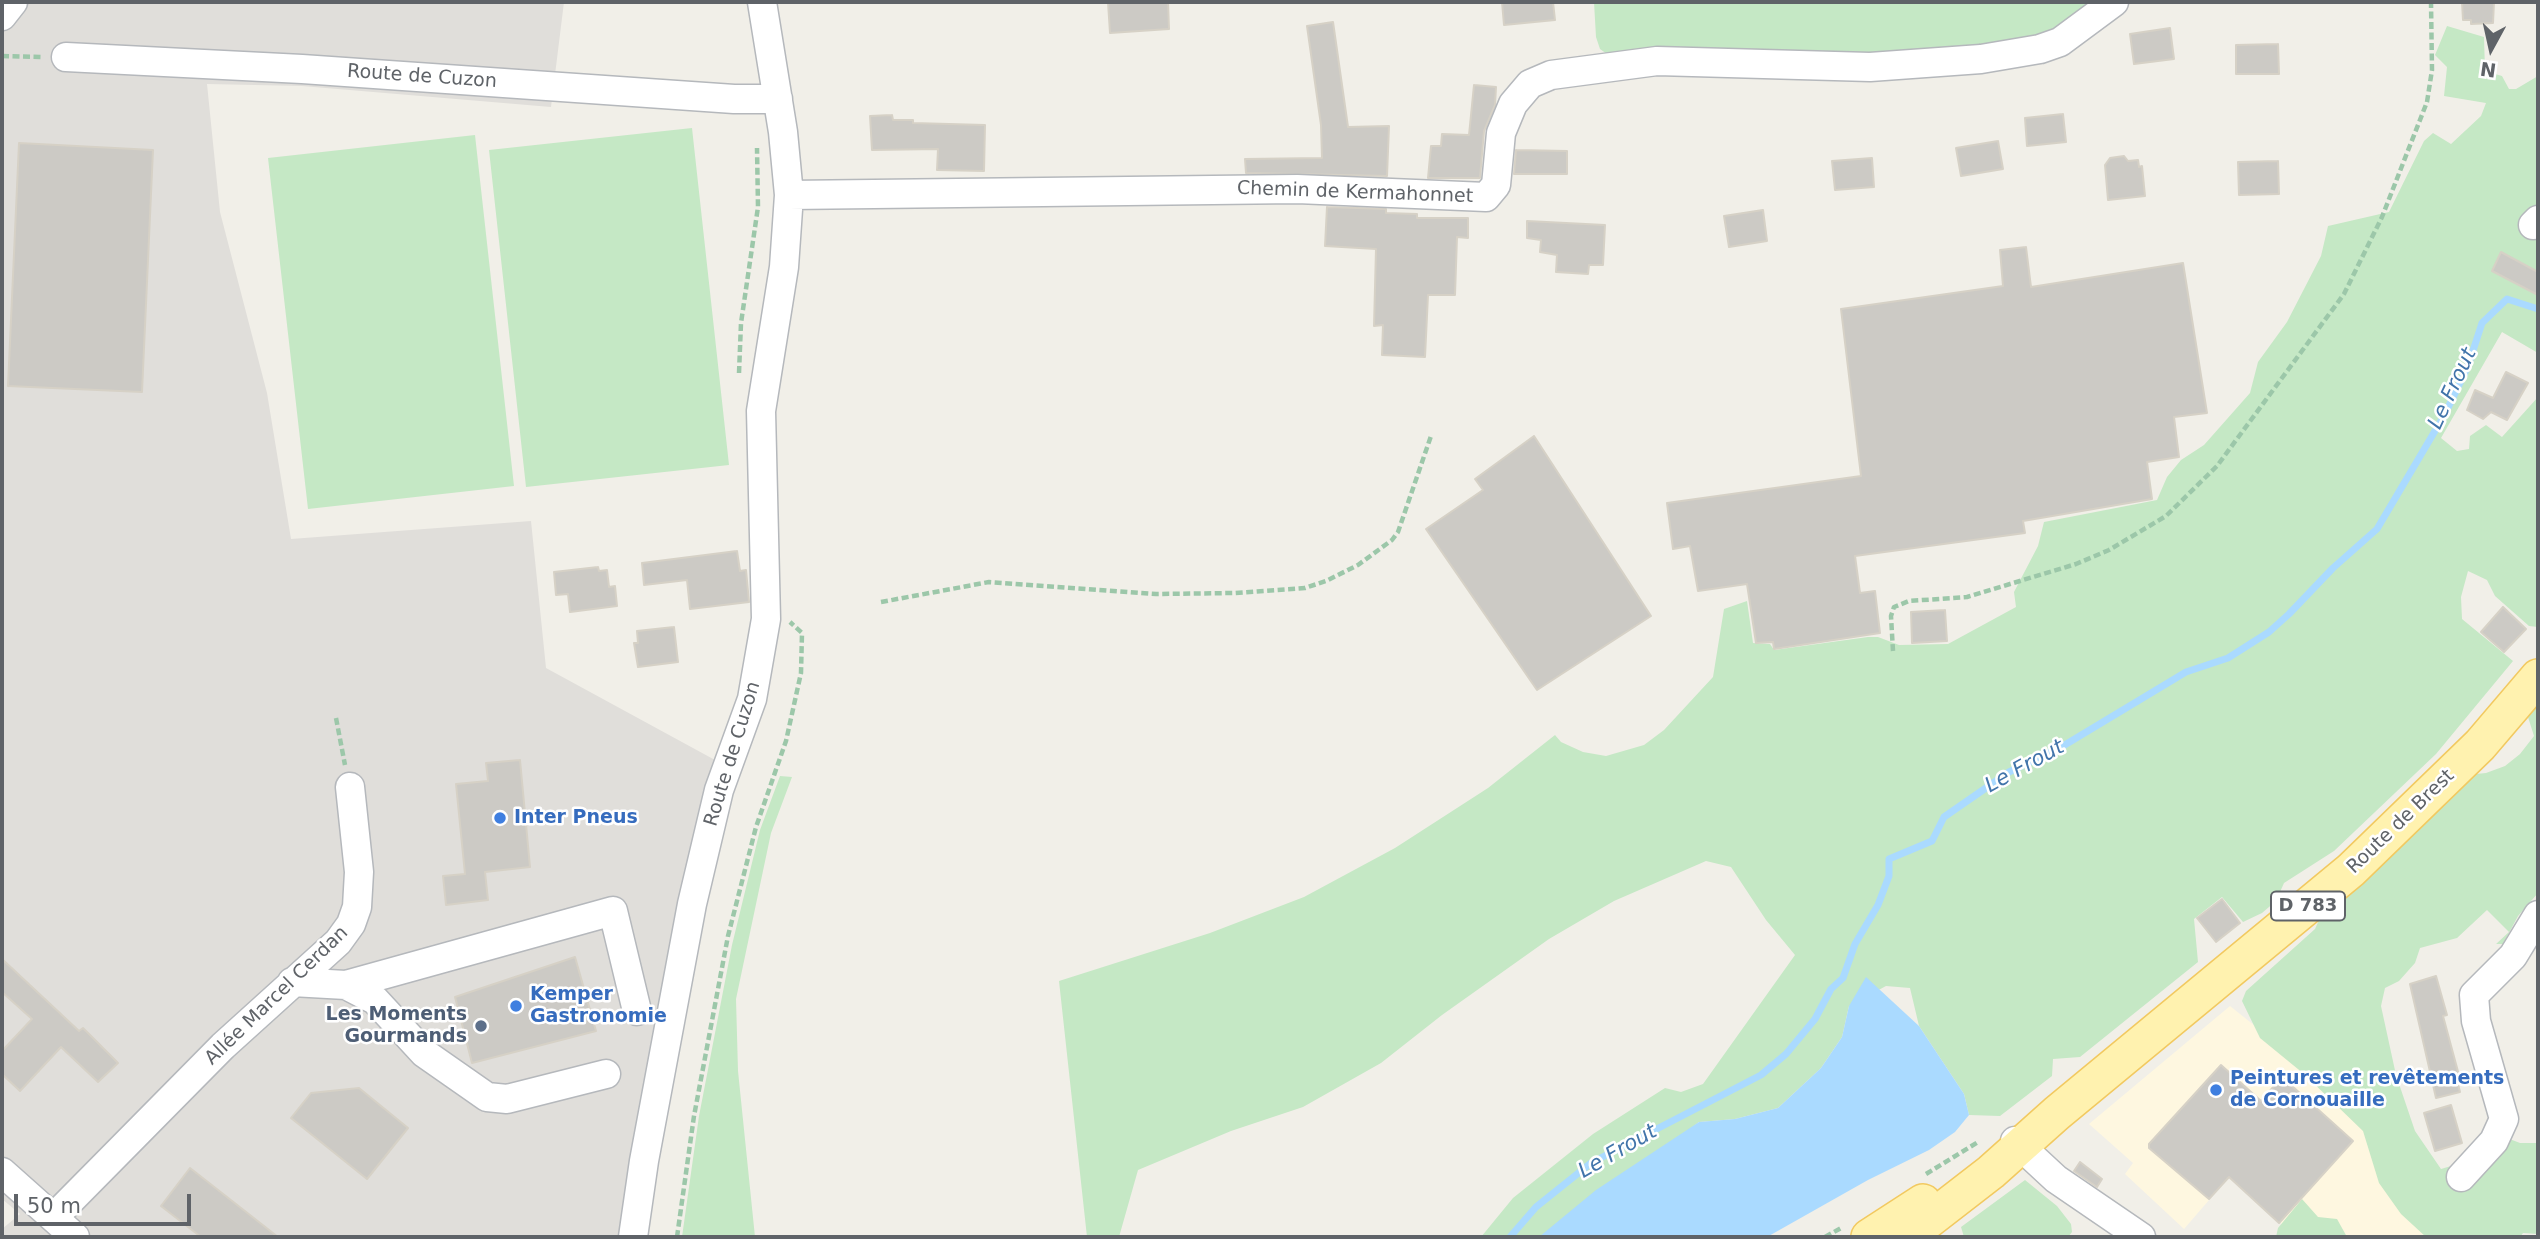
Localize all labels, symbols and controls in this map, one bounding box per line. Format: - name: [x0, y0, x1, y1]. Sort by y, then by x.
- north arrow: [2456, 14, 2526, 84]
- text: N: [2479, 58, 2497, 82]
- street label: Route de Cuzon: [346, 60, 498, 94]
- street label: Chemin de Kermahonnet: [1236, 177, 1474, 209]
- water label: Le Frout: [2423, 345, 2483, 433]
- street label: Route de Cuzon: [700, 679, 766, 829]
- water label: Le Frout: [1981, 735, 2069, 799]
- street label: Route de Brest: [2343, 765, 2459, 879]
- place label: Inter Pneus: [514, 807, 638, 829]
- marker: Inter Pneus: [492, 810, 508, 826]
- road number: D 783: [2271, 891, 2345, 920]
- street label: Allée Marcel Cerdan: [201, 922, 353, 1070]
- place label: Kemper Gastronomie: [530, 984, 667, 1028]
- marker: Kemper Gastronomie: [508, 998, 524, 1014]
- place label: Les Moments Gourmands: [326, 1004, 467, 1048]
- marker: Les Moments Gourmands: [473, 1018, 489, 1034]
- place label: Peintures et revêtements de Cornouaille: [2230, 1068, 2504, 1112]
- marker: Peintures et revêtements de Cornouaille: [2208, 1082, 2224, 1098]
- water label: Le Frout: [1574, 1119, 1662, 1185]
- scale bar: [18, 1180, 194, 1224]
- text: 50 m: [27, 1194, 81, 1218]

